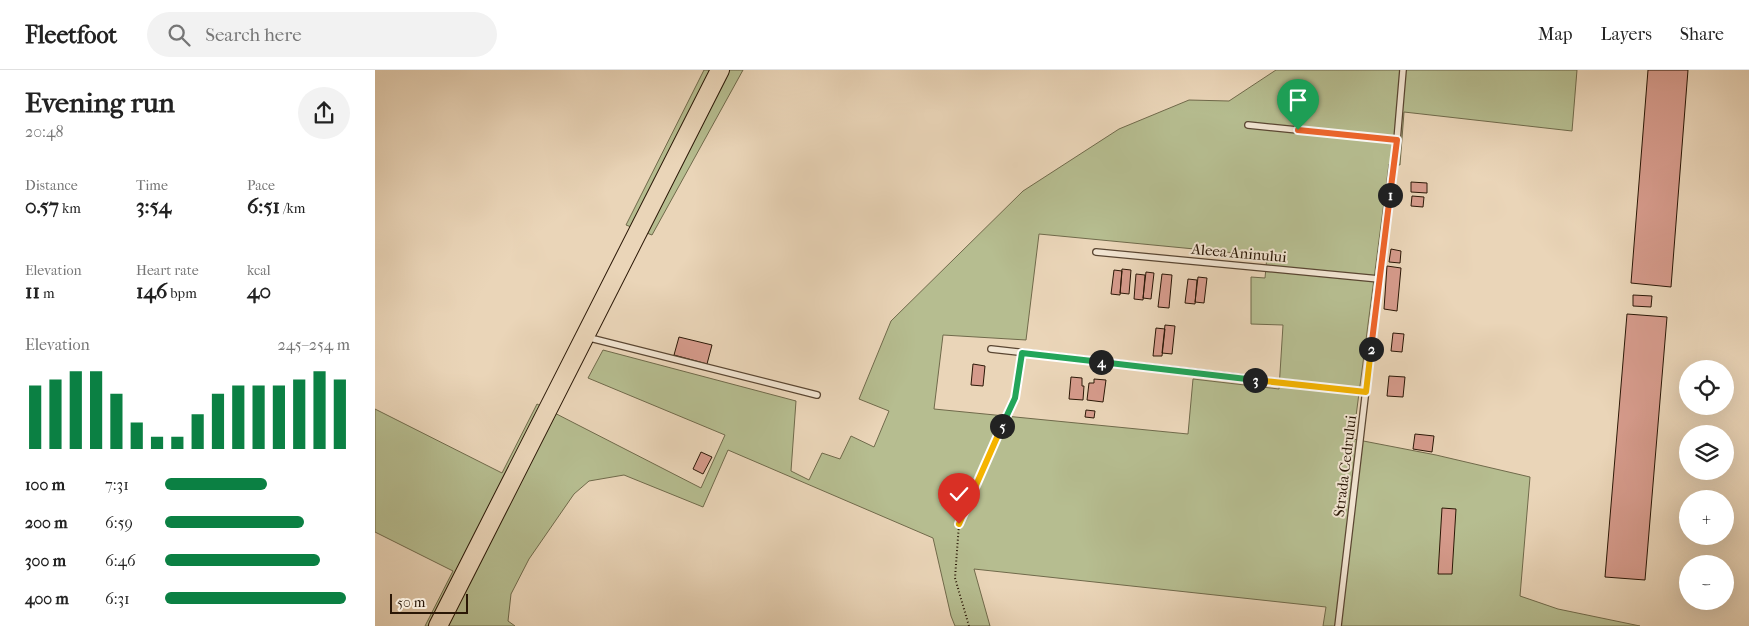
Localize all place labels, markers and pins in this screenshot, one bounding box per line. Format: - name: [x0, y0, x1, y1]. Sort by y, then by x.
- pin: [1277, 79, 1319, 130]
- pin: 1: [1377, 182, 1403, 208]
- pin: 2: [1359, 336, 1383, 362]
- pin: 4: [1089, 350, 1113, 374]
- pin: 3: [1243, 368, 1267, 392]
- pin: 5: [989, 414, 1015, 438]
- pin: [938, 473, 980, 524]

